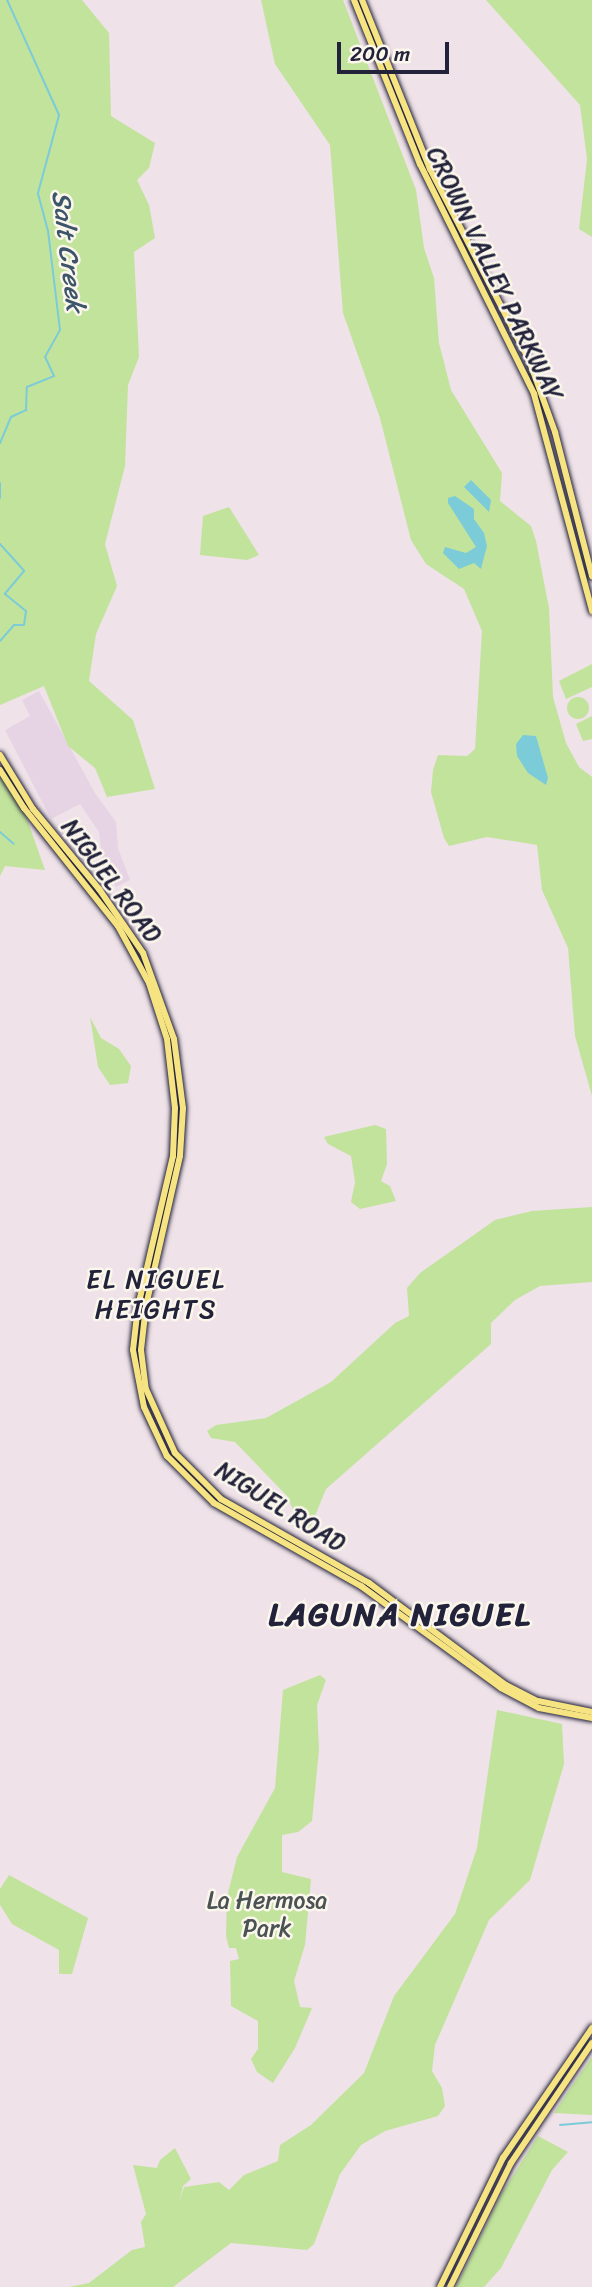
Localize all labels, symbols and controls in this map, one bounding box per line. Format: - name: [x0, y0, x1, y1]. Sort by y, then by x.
- scale bar: [340, 28, 452, 72]
- text: 200 m: [350, 35, 410, 73]
- street label: CROWN VALLEY PARKWAY: [422, 146, 566, 402]
- water label: Salt Creek: [45, 188, 91, 314]
- street label: NIGUEL ROAD: [55, 813, 167, 949]
- district label: EL NIGUEL HEIGHTS: [88, 1264, 224, 1326]
- street label: NIGUEL ROAD: [210, 1456, 350, 1558]
- district label: LAGUNA NIGUEL: [270, 1596, 530, 1634]
- park label: La Hermosa Park: [206, 1887, 328, 1943]

